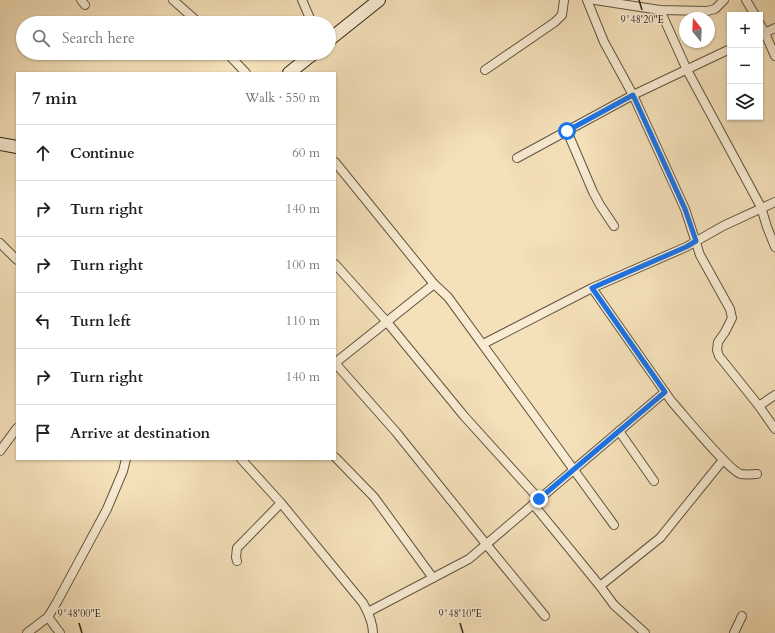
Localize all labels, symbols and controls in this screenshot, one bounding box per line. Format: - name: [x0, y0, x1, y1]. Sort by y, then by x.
- north arrow: [679, 12, 715, 48]
- map controls: [727, 12, 763, 120]
- button: +: [727, 12, 763, 48]
- text: 9°48'20"E: [620, 13, 664, 27]
- search box: [16, 16, 336, 60]
- icon: search: [30, 27, 52, 49]
- text: Search here: [62, 28, 135, 48]
- button: −: [727, 48, 763, 84]
- button: layers: [727, 84, 763, 120]
- text: 7 min: [32, 87, 77, 110]
- text: Walk · 550 m: [245, 89, 320, 107]
- route start: [558, 122, 576, 140]
- icon: ahead: [32, 142, 54, 164]
- text: Continue: [70, 143, 135, 163]
- text: 60 m: [292, 144, 320, 162]
- icon: right: [32, 198, 54, 220]
- text: Turn right: [70, 199, 143, 219]
- text: 140 m: [286, 200, 320, 218]
- icon: right: [32, 254, 54, 276]
- text: Turn right: [70, 255, 143, 275]
- text: 100 m: [286, 256, 320, 274]
- icon: left: [32, 310, 54, 332]
- text: Turn left: [70, 311, 131, 331]
- text: 110 m: [286, 312, 320, 330]
- icon: right: [32, 366, 54, 388]
- text: Turn right: [70, 367, 143, 387]
- text: 140 m: [286, 368, 320, 386]
- icon: arrive: [32, 422, 54, 444]
- text: Arrive at destination: [70, 423, 210, 443]
- route end: [530, 490, 548, 508]
- text: 9°48'00"E: [57, 607, 101, 621]
- text: 9°48'10"E: [438, 607, 482, 621]

